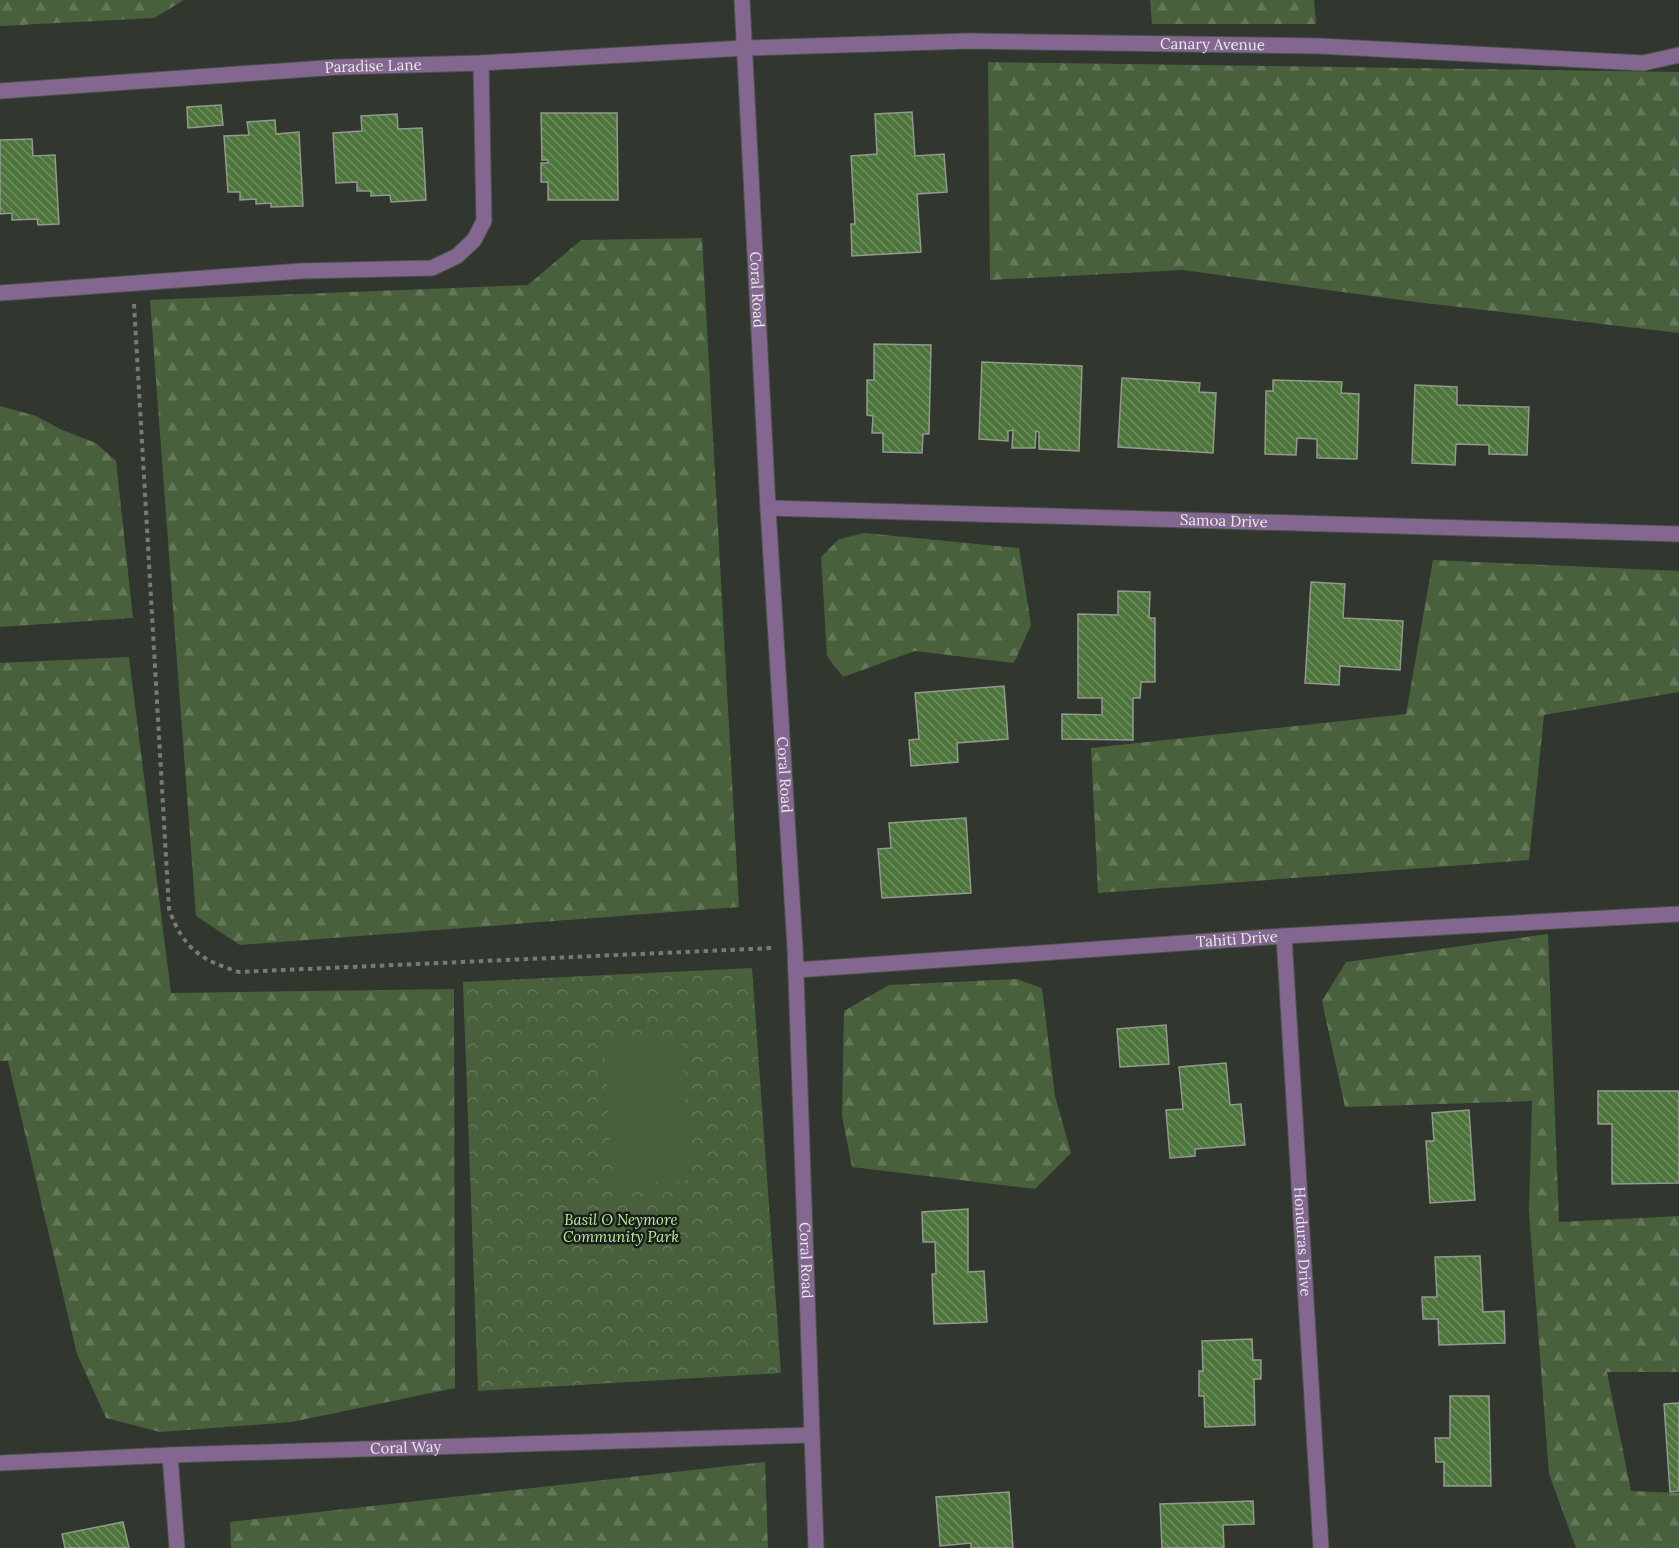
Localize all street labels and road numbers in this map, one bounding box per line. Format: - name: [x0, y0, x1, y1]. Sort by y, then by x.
- street label: Canary Avenue: [1160, 34, 1265, 54]
- street label: Paradise Lane: [324, 55, 422, 77]
- street label: Coral Road: [746, 251, 769, 328]
- street label: Samoa Drive: [1180, 510, 1268, 531]
- street label: Coral Road: [773, 736, 797, 813]
- street label: Tahiti Drive: [1195, 926, 1278, 951]
- street label: Honduras Drive: [1290, 1186, 1316, 1297]
- street label: Coral Road: [796, 1222, 817, 1299]
- street label: Coral Way: [370, 1437, 442, 1458]

